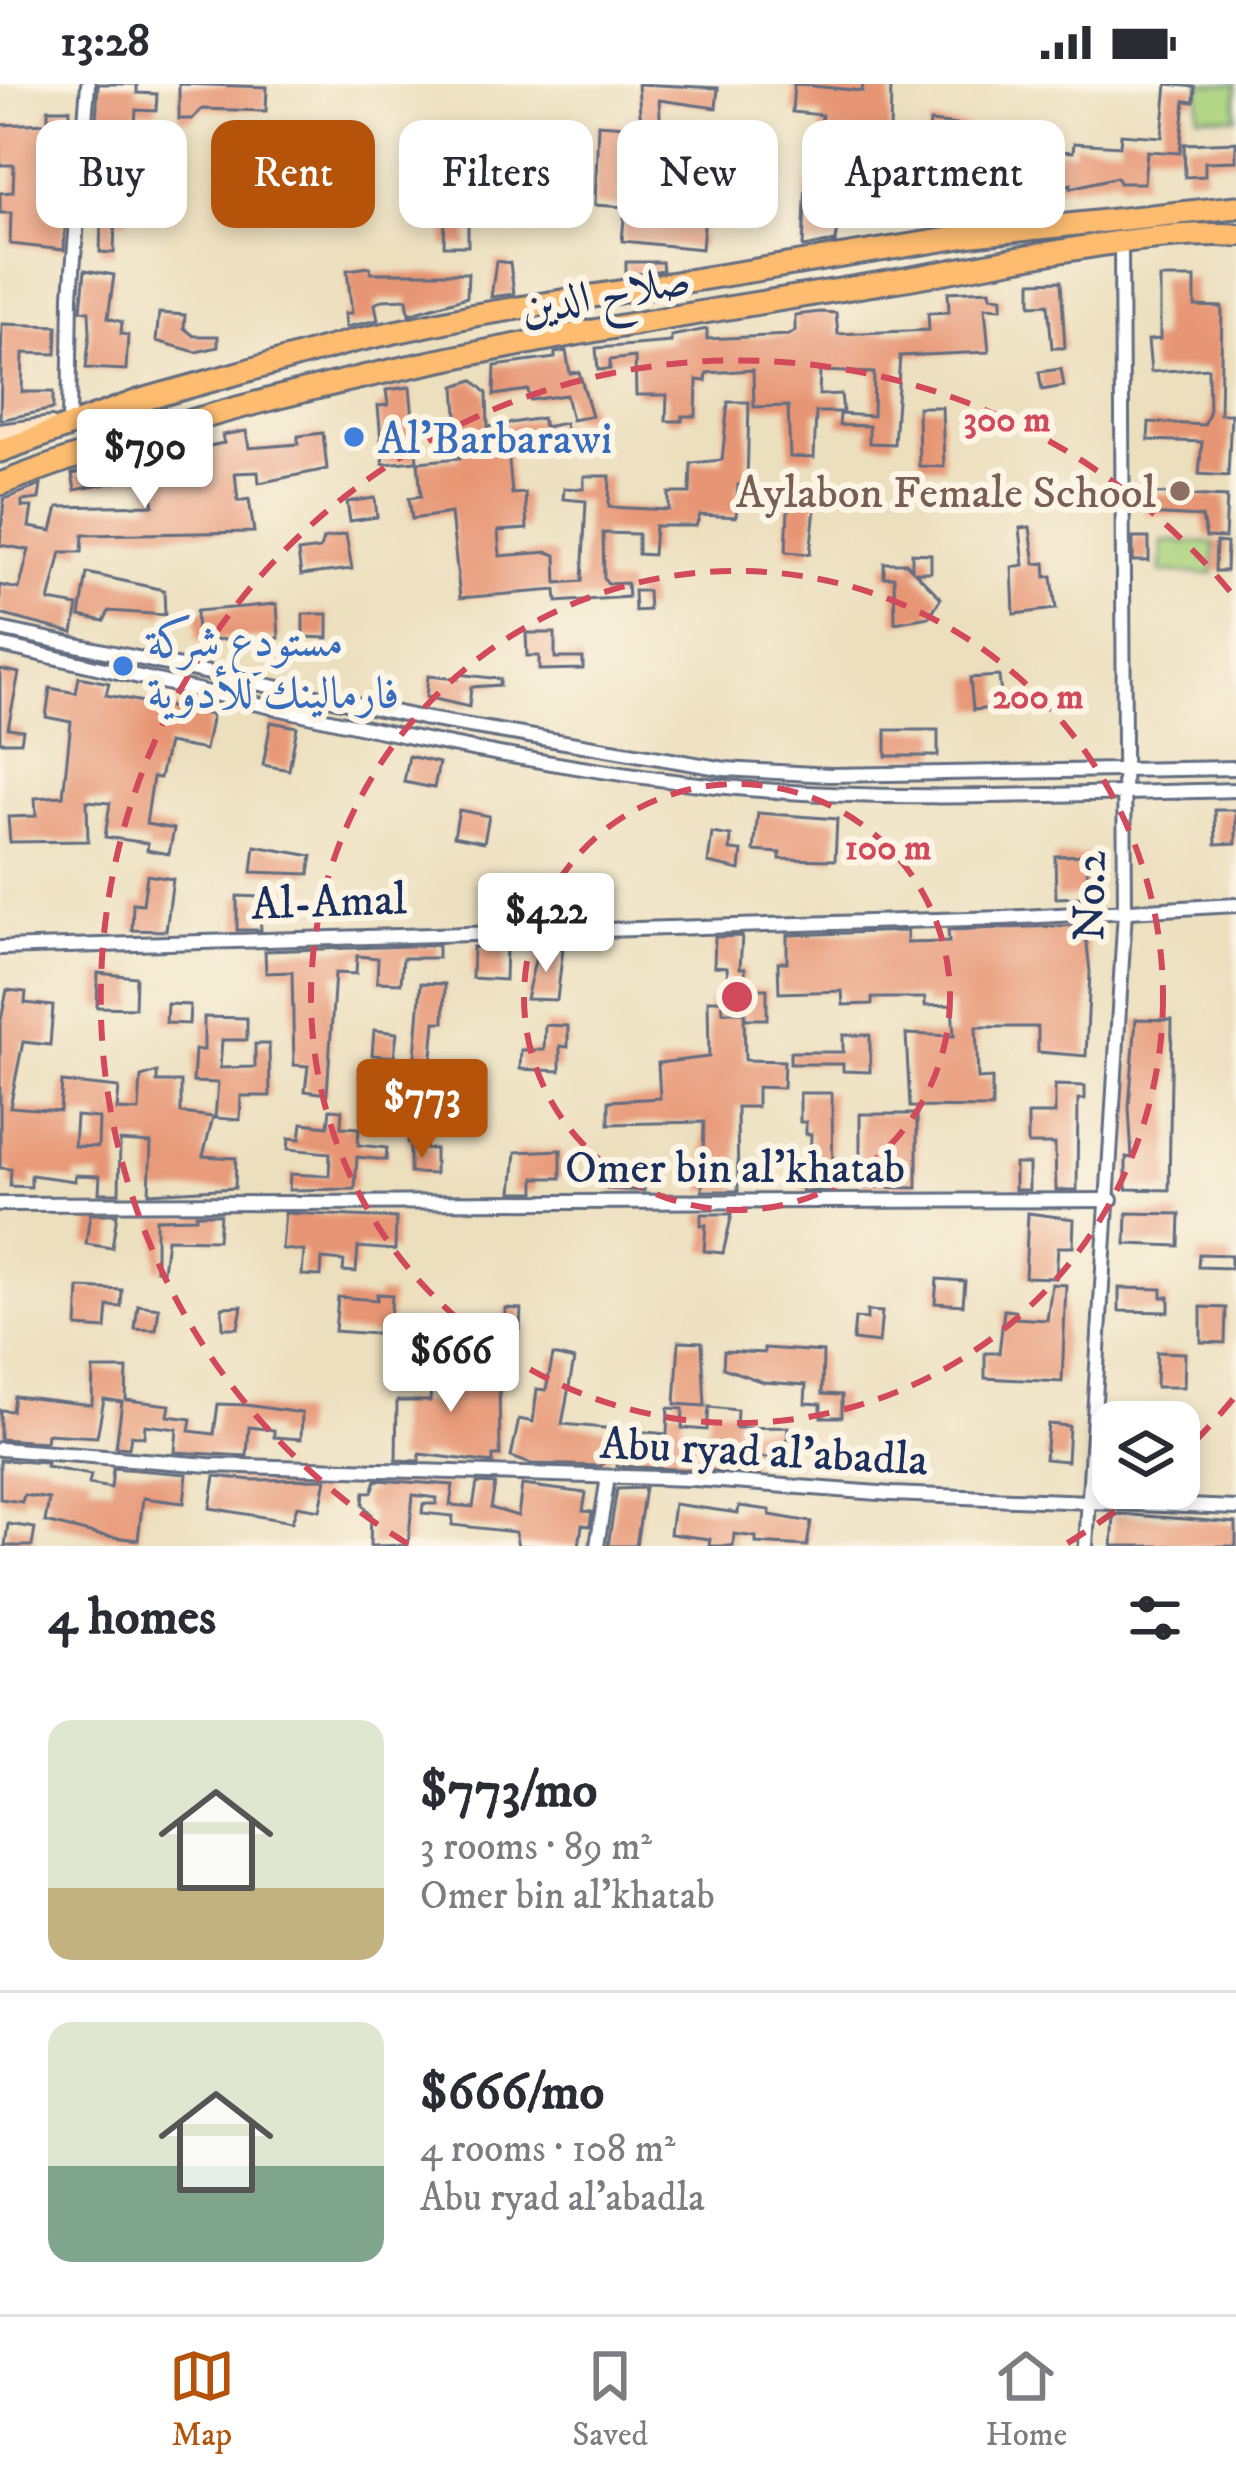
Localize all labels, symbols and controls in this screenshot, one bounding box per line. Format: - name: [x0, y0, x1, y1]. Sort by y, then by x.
- text: 13:28: [60, 14, 150, 70]
- chip: Buy: [36, 120, 187, 228]
- chip: Rent: [211, 120, 375, 228]
- chip: Filters: [399, 120, 593, 228]
- chip: New: [617, 120, 778, 228]
- chip: Apartment: [802, 120, 1065, 228]
- street label: صلاح الدين: [516, 252, 697, 347]
- text: 300 m: [964, 398, 1050, 443]
- pin: $790: [74, 409, 216, 511]
- place label: Al'Barbarawi: [378, 412, 612, 468]
- text: $790: [104, 423, 186, 472]
- marker: Al'Barbarawi: [341, 424, 367, 450]
- place label: Aylabon Female School: [736, 466, 1156, 522]
- marker: Aylabon Female School: [1167, 478, 1193, 504]
- place label: مستودع شركة فارمالينك للأدوية: [145, 614, 399, 723]
- marker: مستودع شركة فارمالينك للأدوية: [110, 653, 136, 679]
- text: 200 m: [992, 675, 1084, 720]
- text: 100 m: [845, 826, 931, 871]
- street label: No.2: [1062, 850, 1120, 942]
- street label: Al-Amal: [250, 872, 408, 934]
- pin: $422: [475, 873, 617, 975]
- text: $422: [505, 887, 587, 936]
- centre of rings: [716, 976, 758, 1018]
- pin: $773: [351, 1059, 493, 1161]
- text: $773: [384, 1073, 460, 1122]
- street label: Omer bin al'khatab: [565, 1141, 905, 1197]
- pin: $666: [380, 1313, 522, 1415]
- text: $666: [410, 1327, 492, 1376]
- map controls: [1092, 1401, 1200, 1509]
- button: layers: [1092, 1401, 1200, 1509]
- street label: Abu ryad al'abadla: [598, 1416, 929, 1490]
- icon: filters: [1122, 1585, 1188, 1651]
- text: 4 homes: [48, 1586, 216, 1650]
- text: $773/mo: [420, 1759, 597, 1823]
- icon: home: [144, 1768, 288, 1912]
- text: 3 rooms · 89 m²: [420, 1823, 652, 1872]
- text: Omer bin al'khatab: [420, 1872, 715, 1921]
- text: $666/mo: [420, 2061, 604, 2125]
- icon: home: [144, 2070, 288, 2214]
- text: 4 rooms · 108 m²: [420, 2125, 676, 2174]
- text: Abu ryad al'abadla: [420, 2174, 705, 2223]
- tab: Map: [169, 2343, 235, 2456]
- tab: Saved: [572, 2343, 648, 2456]
- tab: Home: [986, 2343, 1067, 2456]

